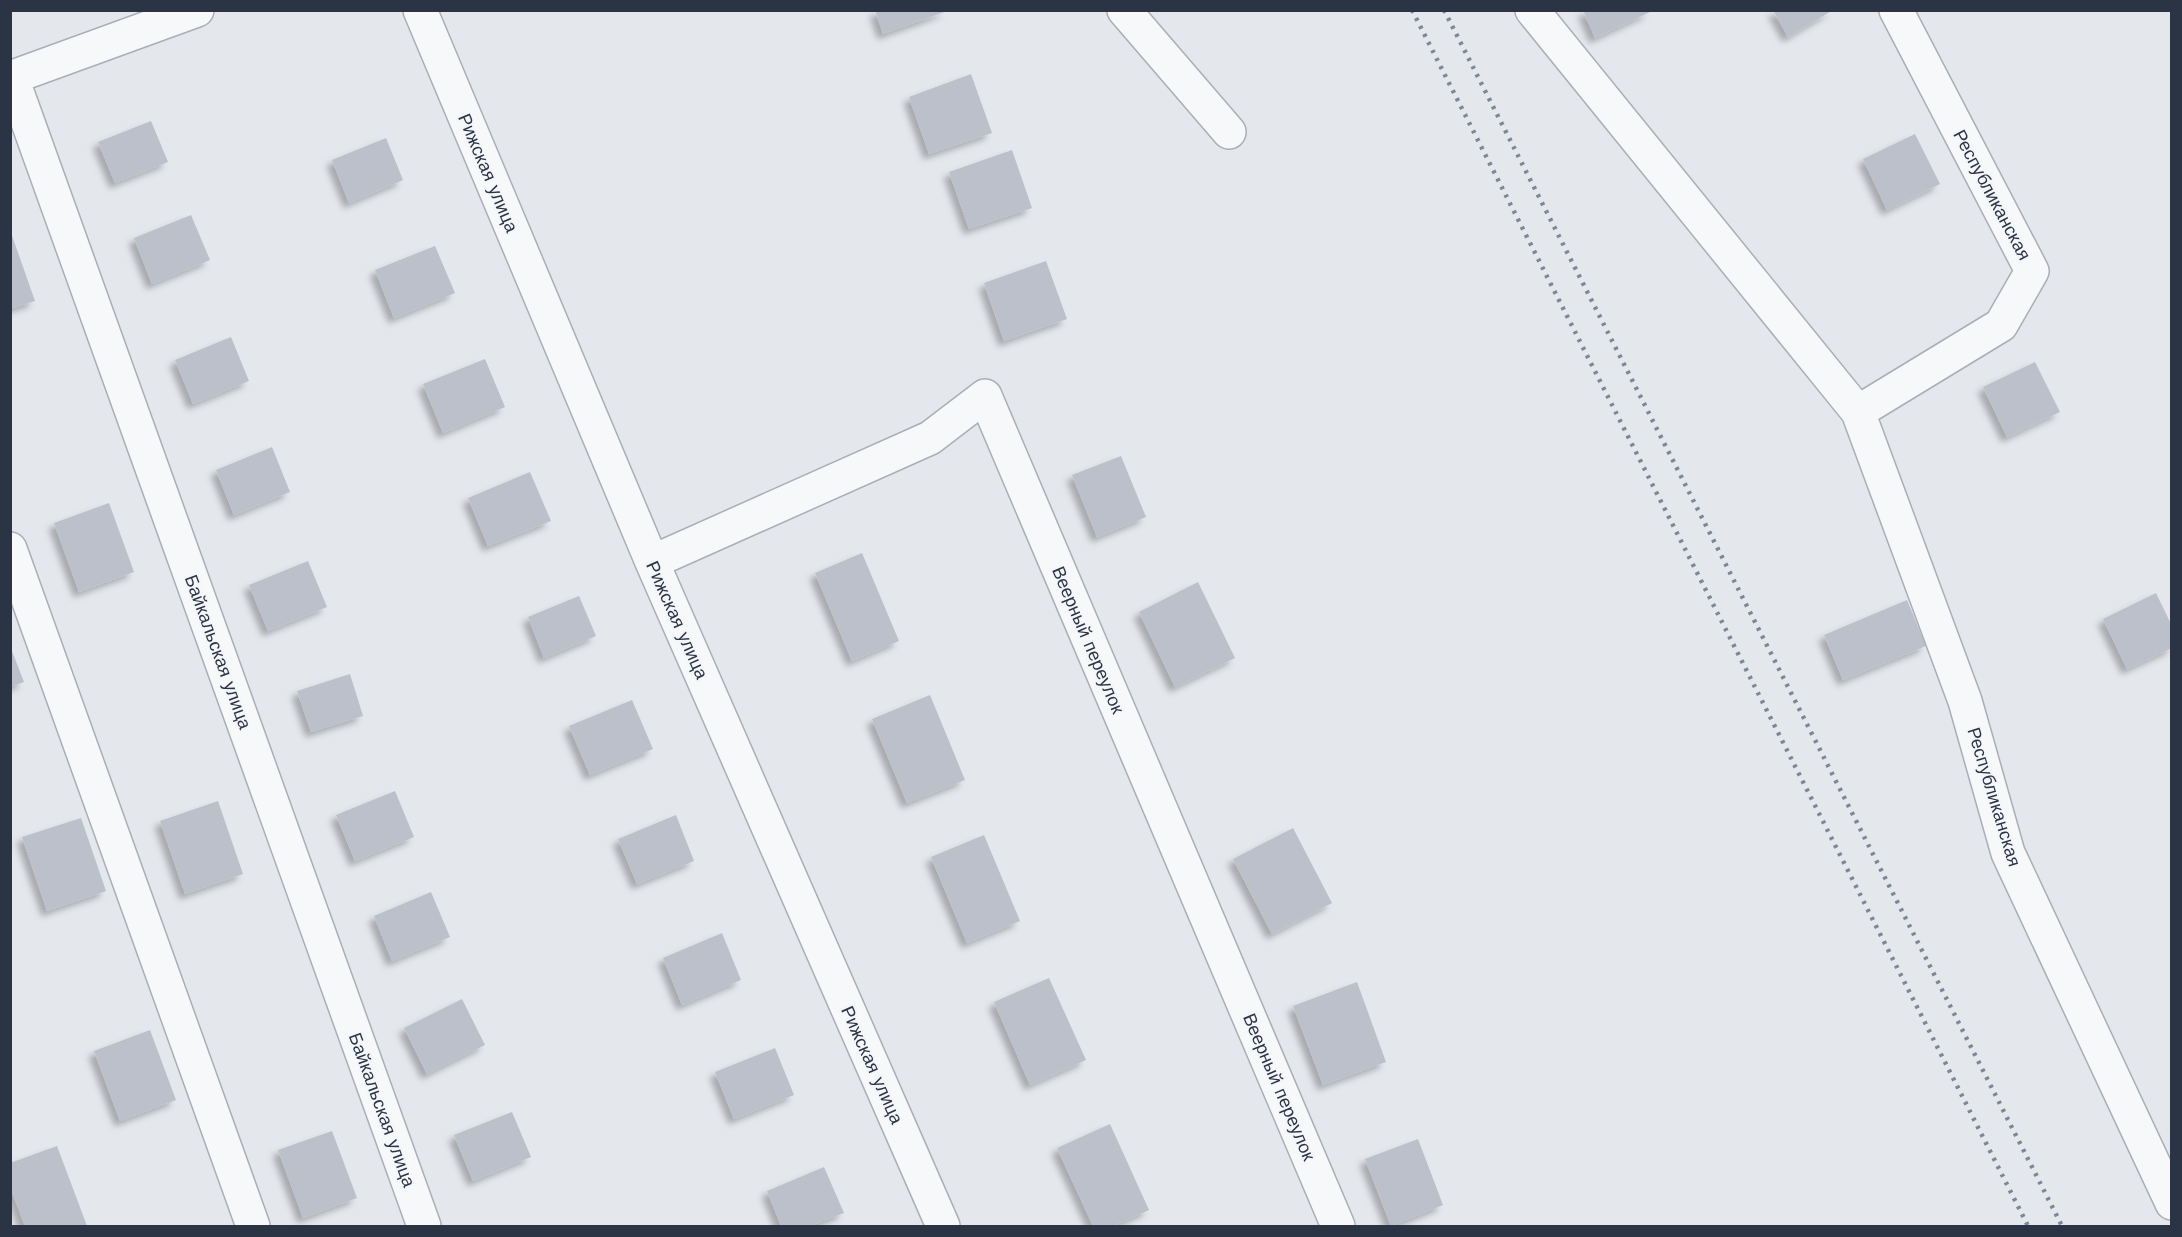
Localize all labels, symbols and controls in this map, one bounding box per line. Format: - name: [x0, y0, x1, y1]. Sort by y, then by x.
- street label: Рижская улица: [454, 110, 523, 236]
- street label: Республиканская: [1949, 126, 2036, 263]
- street label: Рижская улица: [642, 558, 713, 683]
- street label: Веерный переулок: [1048, 563, 1129, 717]
- street label: Байкальская улица: [181, 572, 256, 733]
- street label: Республиканская: [1963, 725, 2026, 869]
- street label: Рижская улица: [837, 1003, 908, 1128]
- street label: Веерный переулок: [1239, 1010, 1320, 1164]
- street label: Байкальская улица: [345, 1030, 420, 1191]

